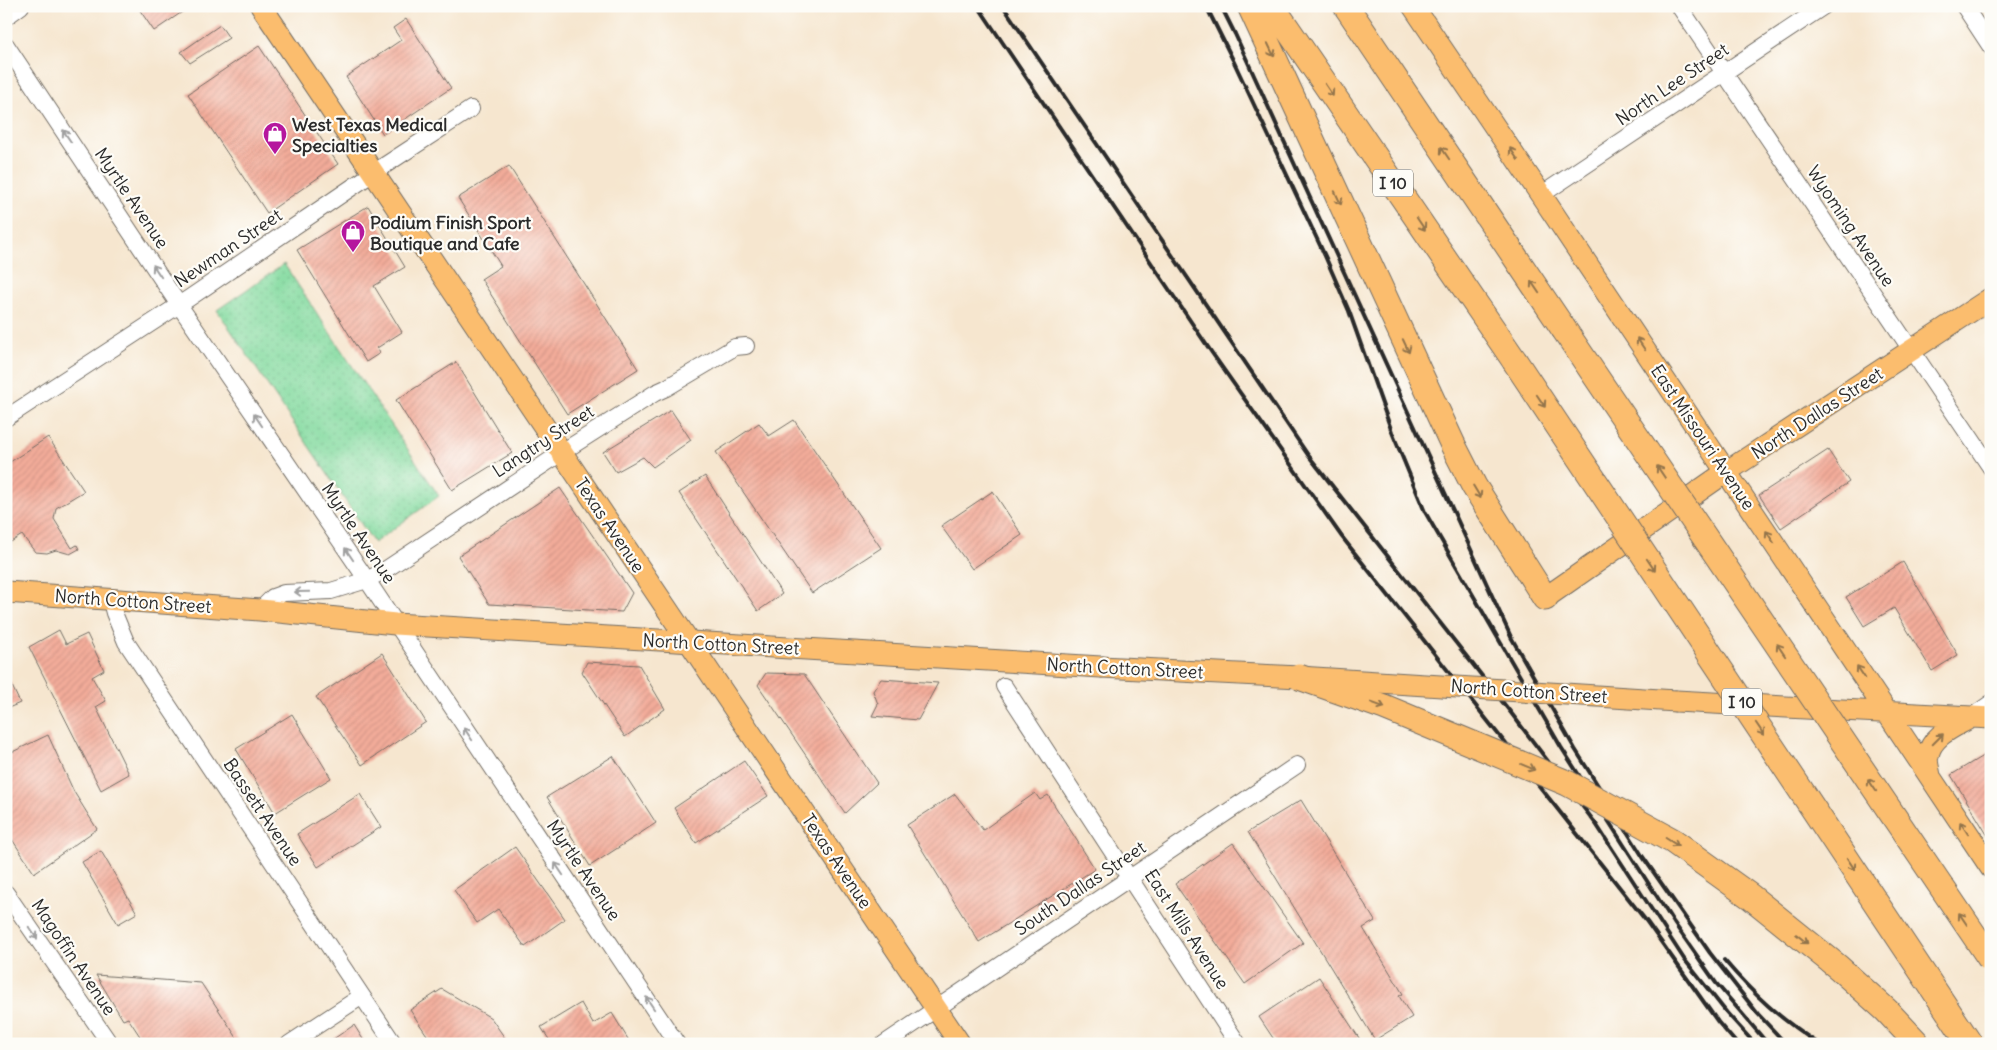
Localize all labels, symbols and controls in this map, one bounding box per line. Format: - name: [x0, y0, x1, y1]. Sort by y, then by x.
- street label: North Lee Street: [1611, 38, 1733, 130]
- one-way arrow: [1266, 42, 1276, 57]
- one-way arrow: [1324, 83, 1334, 97]
- place label: West Texas Medical Specialties: [292, 113, 447, 157]
- shop icon: West Texas Medical Specialties: [262, 121, 288, 155]
- one-way arrow: [61, 129, 71, 143]
- street label: Myrtle Avenue: [90, 143, 174, 253]
- one-way arrow: [1439, 146, 1449, 160]
- one-way arrow: [1509, 148, 1519, 162]
- street label: Wyoming Avenue: [1802, 161, 1900, 291]
- road number: I 10: [1373, 170, 1413, 197]
- one-way arrow: [1334, 190, 1344, 205]
- street label: Newman Street: [170, 204, 286, 292]
- place label: Podium Finish Sport Boutique and Cafe: [370, 211, 532, 255]
- one-way arrow: [1416, 217, 1426, 231]
- shop icon: Podium Finish Sport Boutique and Cafe: [340, 219, 366, 253]
- one-way arrow: [152, 264, 162, 278]
- one-way arrow: [1530, 281, 1540, 295]
- one-way arrow: [1635, 337, 1646, 351]
- one-way arrow: [1401, 338, 1411, 353]
- street label: East Missouri Avenue: [1646, 360, 1760, 514]
- street label: North Dallas Street: [1747, 362, 1887, 464]
- one-way arrow: [1536, 393, 1546, 407]
- street label: Langtry Street: [488, 400, 598, 482]
- one-way arrow: [253, 413, 263, 427]
- one-way arrow: [1655, 466, 1665, 480]
- street label: Texas Avenue: [570, 473, 650, 577]
- street label: Myrtle Avenue: [317, 478, 401, 588]
- one-way arrow: [1473, 484, 1483, 498]
- one-way arrow: [1765, 530, 1775, 544]
- one-way arrow: [344, 547, 354, 561]
- one-way arrow: [1646, 558, 1656, 572]
- street label: North Cotton Street: [54, 584, 212, 618]
- one-way arrow: [295, 588, 311, 597]
- street label: North Cotton Street: [642, 628, 800, 660]
- one-way arrow: [1776, 644, 1786, 658]
- street label: North Cotton Street: [1046, 652, 1204, 684]
- one-way arrow: [1856, 665, 1866, 679]
- street label: North Cotton Street: [1450, 674, 1608, 708]
- road number: I 10: [1722, 689, 1762, 716]
- one-way arrow: [1369, 701, 1385, 710]
- one-way arrow: [1755, 722, 1765, 736]
- one-way arrow: [463, 727, 473, 741]
- one-way arrow: [1932, 733, 1944, 745]
- street label: Bassett Avenue: [219, 754, 307, 870]
- one-way arrow: [1520, 762, 1535, 772]
- one-way arrow: [1867, 778, 1877, 792]
- street label: Texas Avenue: [797, 809, 877, 913]
- street label: Myrtle Avenue: [542, 815, 626, 925]
- one-way arrow: [1959, 821, 1969, 835]
- street label: South Dallas Street: [1010, 836, 1150, 940]
- one-way arrow: [1665, 836, 1679, 847]
- one-way arrow: [1846, 857, 1856, 871]
- one-way arrow: [554, 862, 564, 876]
- street label: East Mills Avenue: [1140, 865, 1234, 993]
- street label: Magoffin Avenue: [27, 894, 121, 1020]
- one-way arrow: [1958, 913, 1968, 927]
- one-way arrow: [28, 926, 38, 940]
- one-way arrow: [1795, 933, 1808, 944]
- one-way arrow: [645, 997, 655, 1011]

